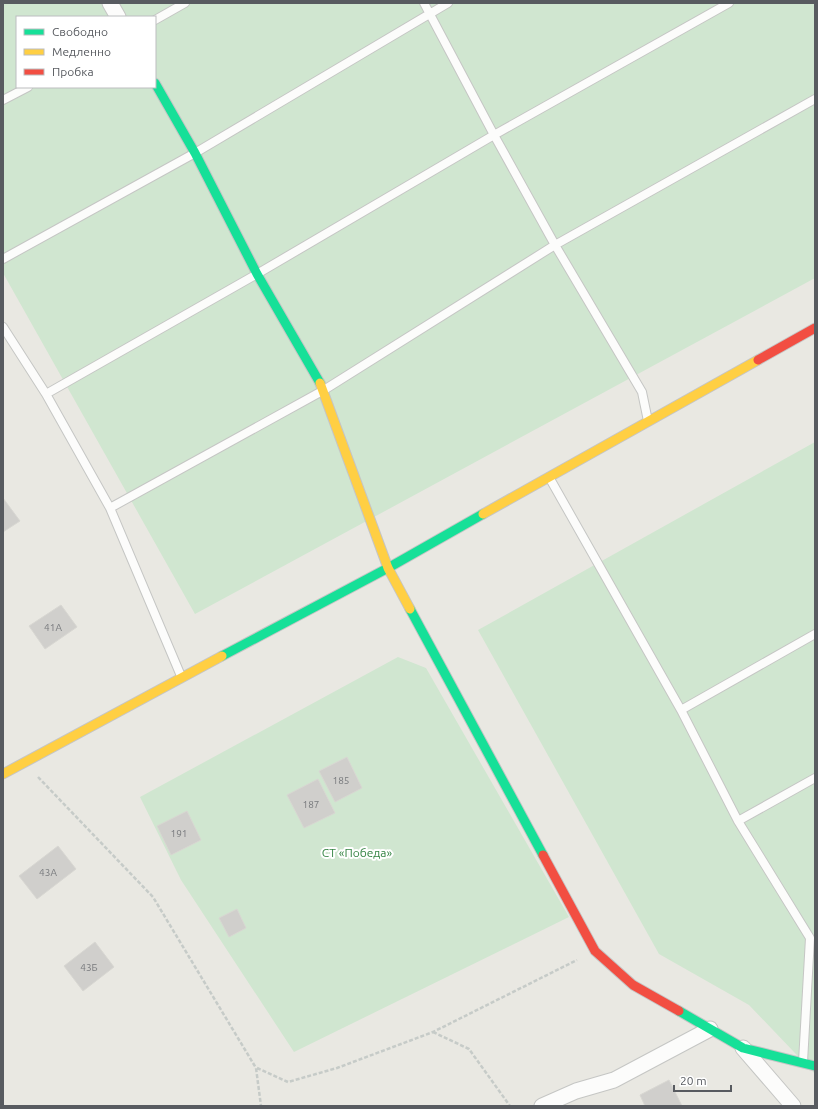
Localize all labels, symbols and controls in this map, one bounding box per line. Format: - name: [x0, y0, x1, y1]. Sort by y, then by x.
- legend: [16, 16, 156, 88]
- text: Свободно: [52, 25, 108, 38]
- text: Медленно: [52, 45, 111, 58]
- text: Пробка: [52, 65, 94, 78]
- house number: 41А: [44, 622, 62, 633]
- house number: 185: [333, 775, 349, 786]
- house number: 187: [303, 799, 319, 810]
- house number: 191: [171, 828, 187, 839]
- park label: СТ «Победа»: [322, 846, 393, 859]
- house number: 43А: [39, 867, 57, 878]
- house number: 43Б: [80, 962, 98, 973]
- scale bar: [674, 1067, 731, 1093]
- text: 20 m: [680, 1074, 707, 1087]

